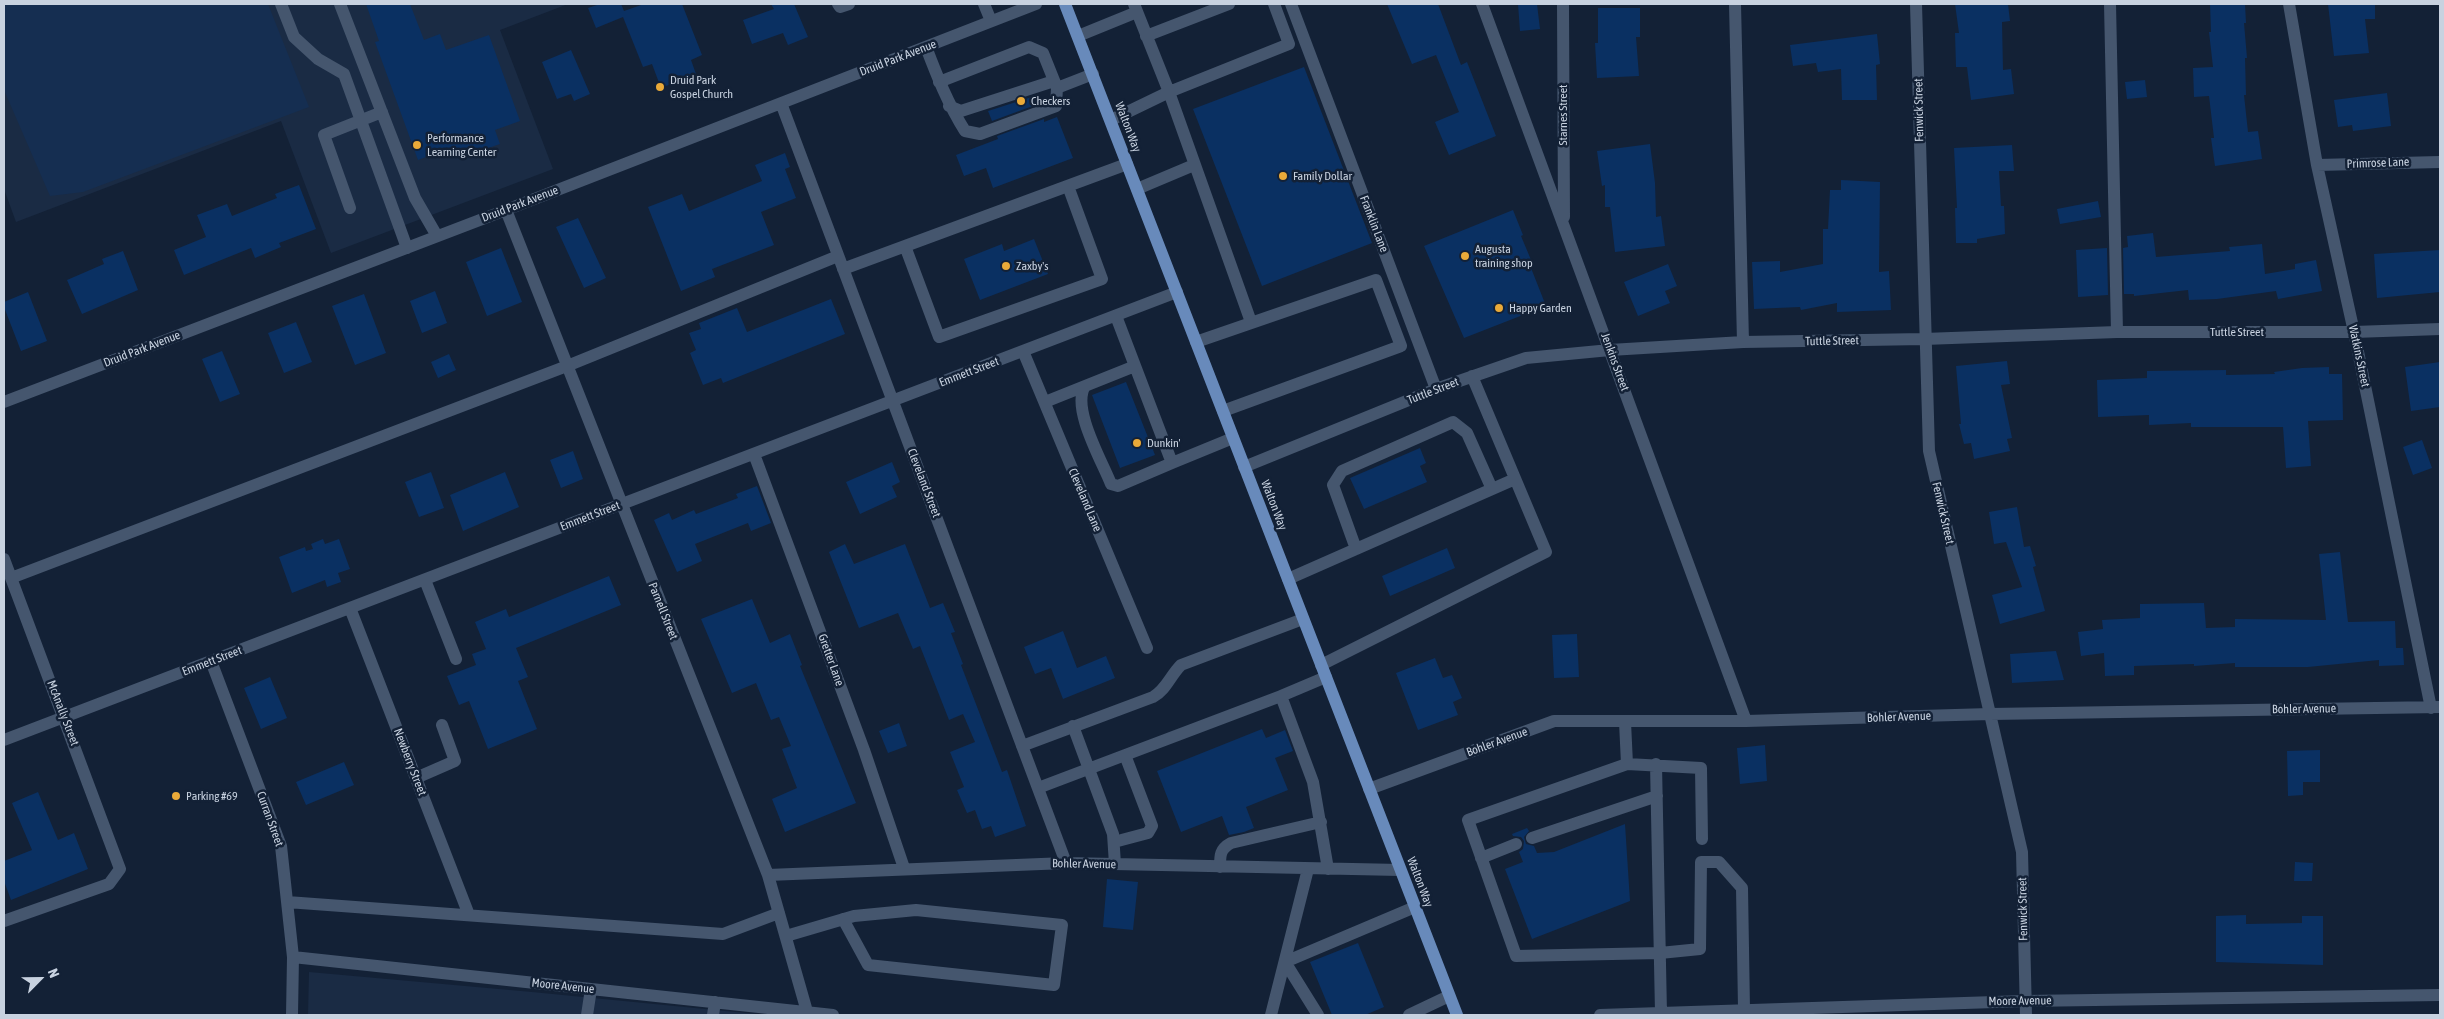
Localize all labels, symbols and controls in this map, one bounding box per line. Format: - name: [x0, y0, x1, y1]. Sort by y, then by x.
- street label: Druid Park Avenue: [858, 37, 938, 79]
- place label: Druid Park Gospel Church: [670, 73, 733, 101]
- street label: Fenwick Street: [1911, 78, 1927, 142]
- marker: Druid Park Gospel Church: [654, 81, 666, 93]
- street label: Starnes Street: [1556, 84, 1570, 146]
- place label: Checkers: [1031, 94, 1070, 108]
- marker: Checkers: [1015, 95, 1027, 107]
- street label: Walton Way: [1112, 100, 1144, 154]
- place label: Performance Learning Center: [427, 131, 496, 159]
- marker: Performance Learning Center: [411, 139, 423, 151]
- street label: Primrose Lane: [2346, 155, 2410, 171]
- place label: Family Dollar: [1293, 169, 1352, 183]
- marker: Family Dollar: [1277, 170, 1289, 182]
- street label: Druid Park Avenue: [480, 183, 560, 225]
- street label: Franklin Lane: [1357, 194, 1391, 254]
- place label: Augusta training shop: [1475, 242, 1533, 270]
- marker: Augusta training shop: [1459, 250, 1471, 262]
- place label: Zaxby's: [1016, 259, 1049, 273]
- marker: Zaxby's: [1000, 260, 1012, 272]
- place label: Happy Garden: [1509, 301, 1572, 315]
- marker: Happy Garden: [1493, 302, 1505, 314]
- street label: Watkins Street: [2345, 324, 2373, 388]
- street label: Tuttle Street: [2210, 325, 2264, 339]
- street label: Druid Park Avenue: [102, 328, 182, 370]
- street label: Jenkins Street: [1598, 331, 1632, 393]
- street label: Tuttle Street: [1805, 333, 1859, 349]
- street label: Emmett Street: [937, 354, 1001, 390]
- street label: Tuttle Street: [1405, 375, 1461, 407]
- place label: Dunkin': [1147, 436, 1181, 450]
- marker: Dunkin': [1131, 437, 1143, 449]
- street label: Cleveland Street: [904, 447, 944, 519]
- street label: Cleveland Lane: [1065, 466, 1105, 534]
- street label: Walton Way: [1258, 478, 1290, 532]
- street label: Fenwick Street: [1929, 480, 1957, 546]
- street label: Emmett Street: [558, 498, 622, 534]
- street label: Parnell Street: [645, 580, 681, 642]
- street label: Gretter Lane: [815, 632, 847, 688]
- street label: Emmett Street: [180, 643, 244, 679]
- street label: McAnally Street: [44, 678, 82, 748]
- street label: Bohler Avenue: [2272, 701, 2336, 717]
- street label: Bohler Avenue: [1867, 709, 1931, 725]
- street label: Bohler Avenue: [1464, 724, 1530, 760]
- street label: Newberry Street: [391, 726, 429, 798]
- place label: Parking #69: [186, 789, 238, 803]
- marker: Parking #69: [170, 790, 182, 802]
- street label: Curran Street: [253, 790, 287, 848]
- street label: Walton Way: [1404, 855, 1436, 909]
- street label: Bohler Avenue: [1052, 856, 1116, 872]
- street label: Fenwick Street: [2015, 877, 2031, 941]
- north arrow: [15, 954, 65, 1004]
- text: N: [45, 966, 63, 980]
- street label: Moore Avenue: [531, 976, 595, 996]
- street label: Moore Avenue: [1988, 993, 2052, 1009]

